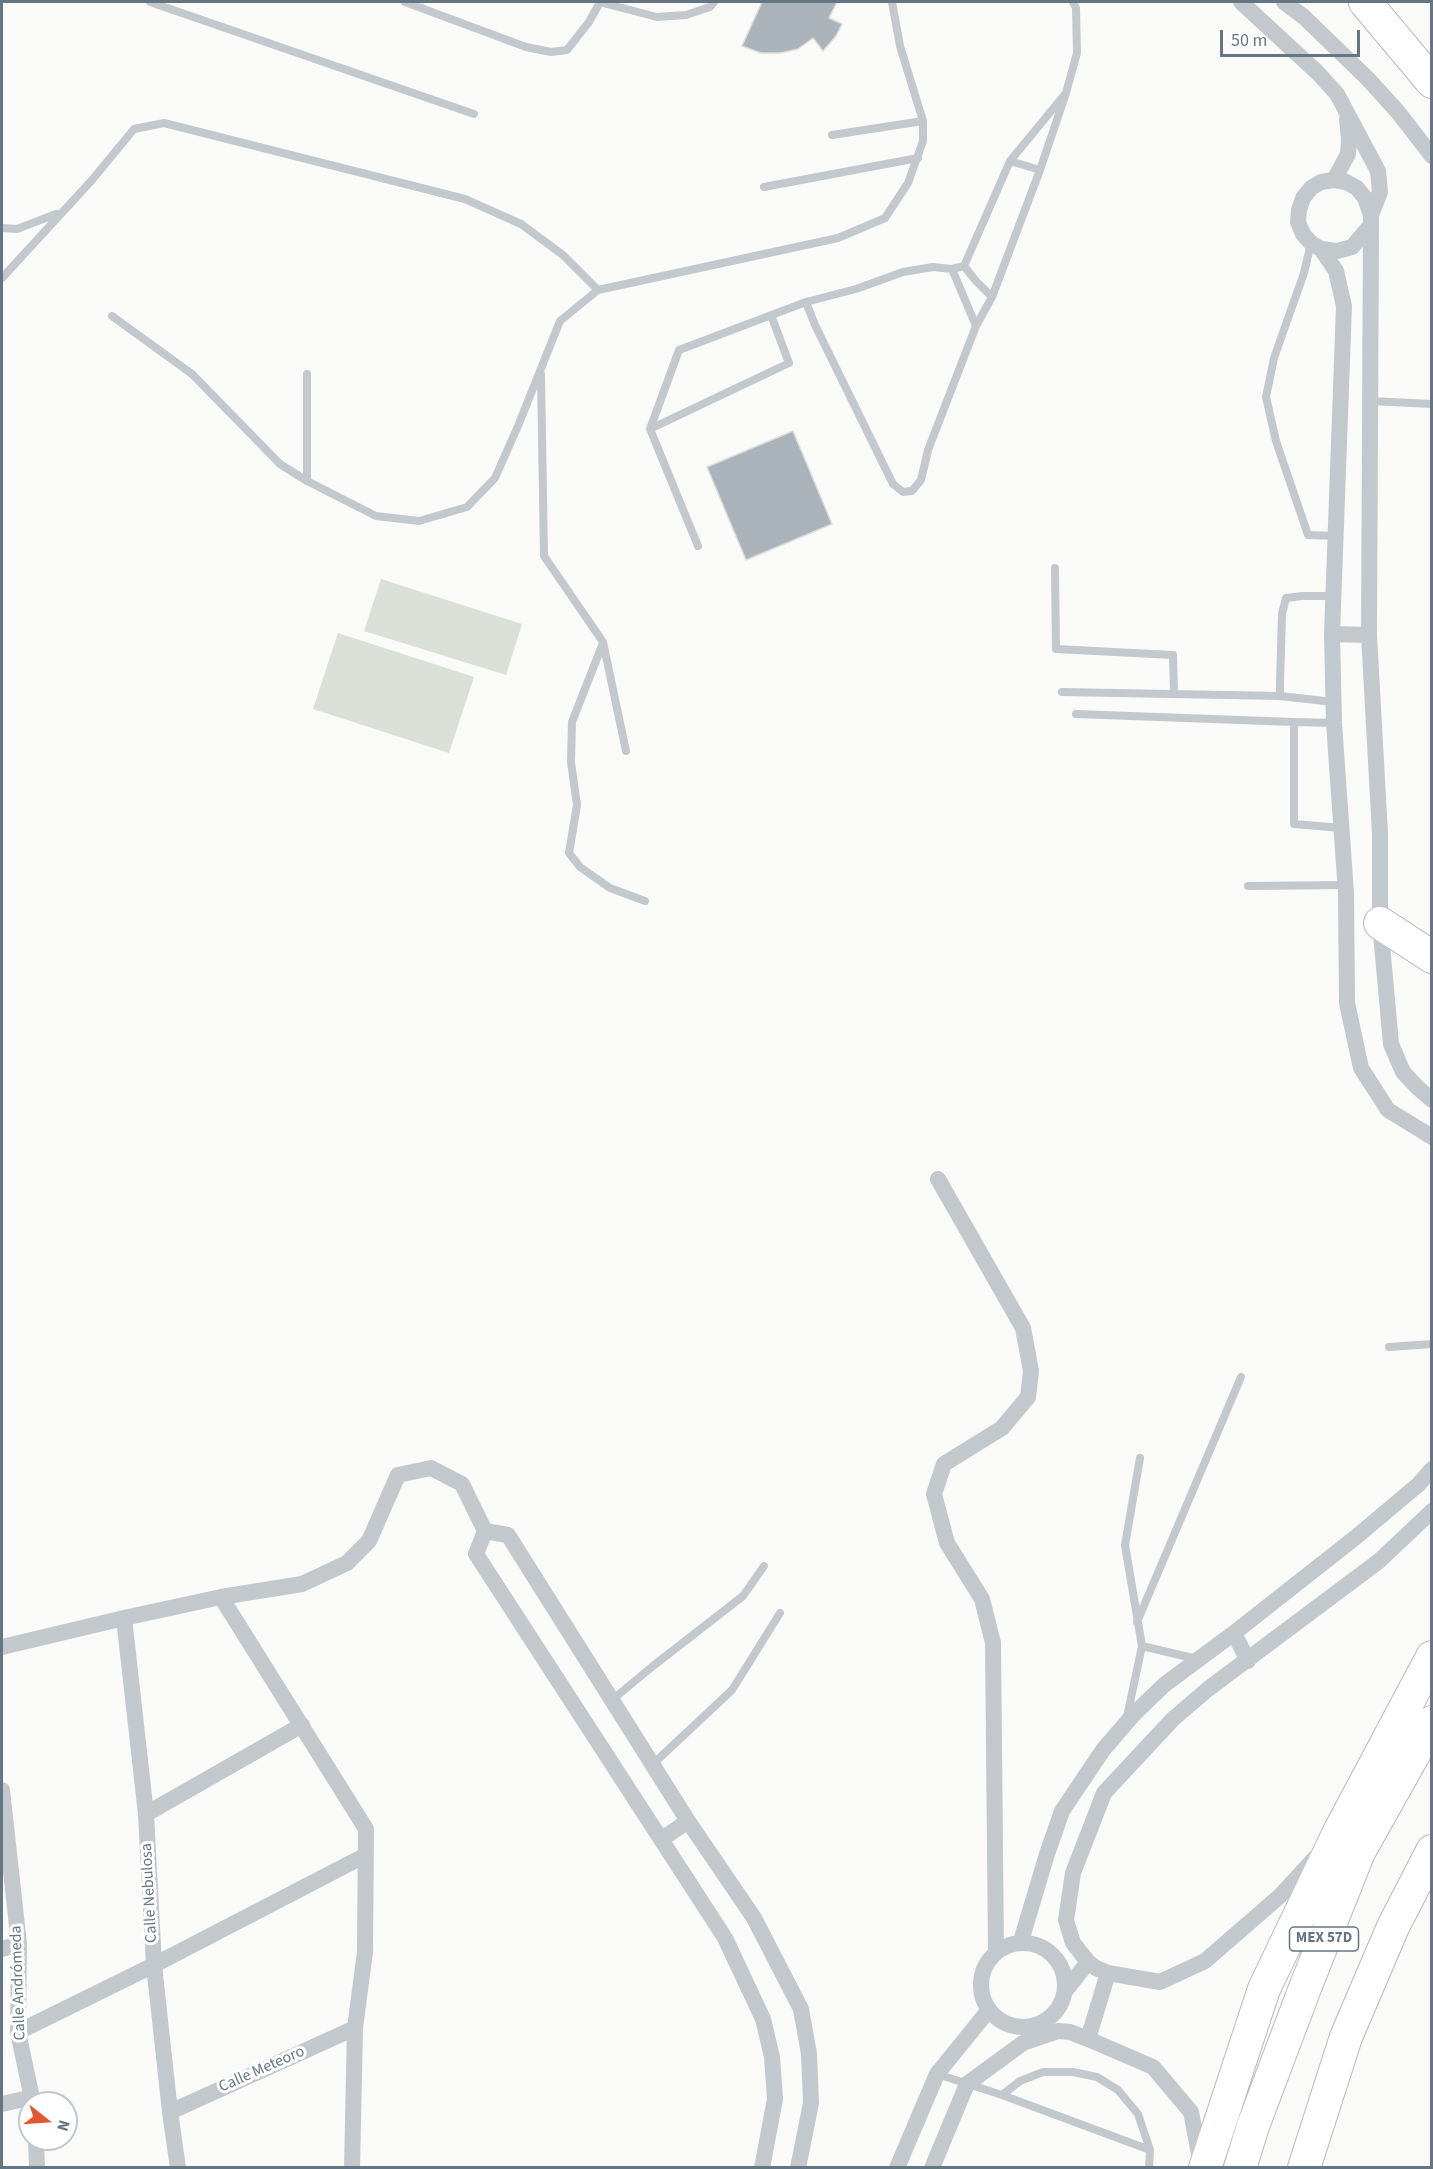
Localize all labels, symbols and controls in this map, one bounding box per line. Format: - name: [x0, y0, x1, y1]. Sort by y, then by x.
- scale bar: [1223, 18, 1362, 56]
- text: 50 m: [1231, 28, 1267, 53]
- street label: Calle Nebulosa: [138, 1843, 162, 1943]
- street label: Calle Andrómeda: [7, 1925, 31, 2041]
- road number: MEX 57D: [1290, 1927, 1358, 1951]
- street label: Calle Meteoro: [216, 2043, 308, 2097]
- north arrow: [18, 2091, 78, 2151]
- text: N: [51, 2117, 75, 2134]

